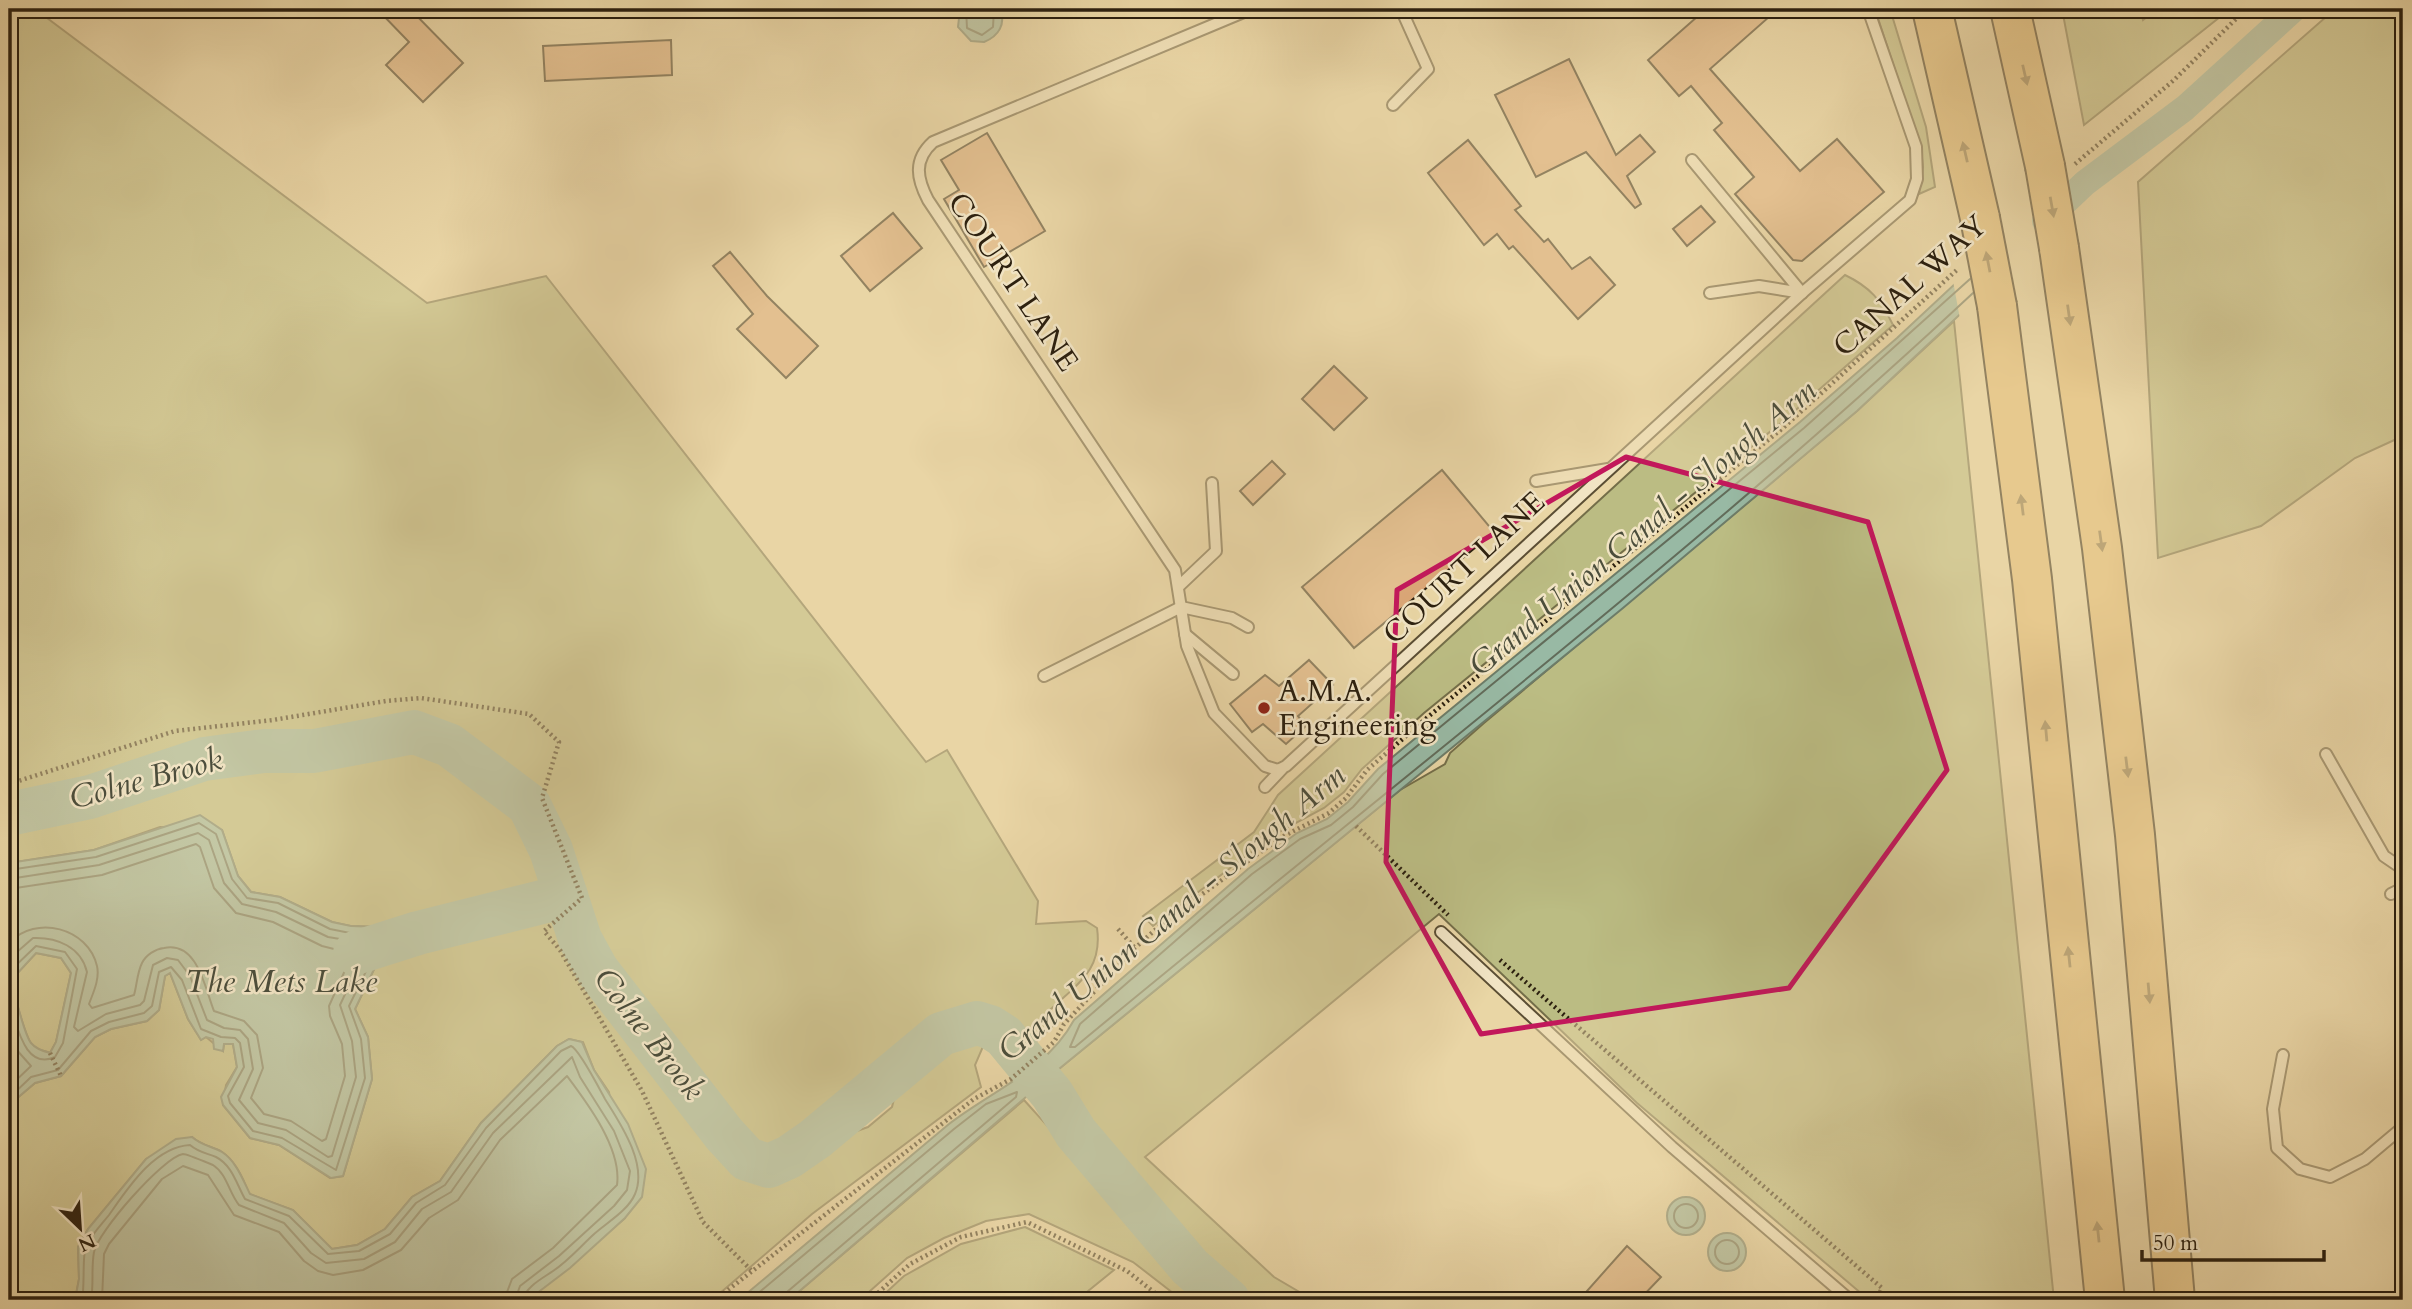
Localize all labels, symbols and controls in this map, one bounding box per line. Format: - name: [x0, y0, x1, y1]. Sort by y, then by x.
- one-way arrow: [2019, 64, 2030, 86]
- one-way arrow: [1959, 141, 1970, 163]
- street label: COURT LANE: [938, 184, 1088, 380]
- one-way arrow: [2047, 196, 2058, 218]
- street label: CANAL WAY: [1824, 205, 1996, 366]
- one-way arrow: [1983, 251, 1994, 273]
- one-way arrow: [2064, 305, 2075, 327]
- water label: Grand Union Canal - Slough Arm: [1460, 369, 1826, 687]
- street label: COURT LANE: [1374, 482, 1554, 654]
- one-way arrow: [2017, 494, 2028, 516]
- one-way arrow: [2096, 530, 2107, 552]
- place label: A.M.A. Engineering: [1278, 671, 1437, 746]
- marker: A.M.A. Engineering: [1256, 700, 1272, 716]
- one-way arrow: [2040, 720, 2051, 742]
- water label: Colne Brook: [64, 737, 228, 821]
- water label: Grand Union Canal - Slough Arm: [989, 754, 1355, 1072]
- one-way arrow: [2122, 756, 2133, 778]
- one-way arrow: [2063, 946, 2074, 968]
- water label: Colne Brook: [583, 959, 715, 1110]
- water label: The Mets Lake: [185, 960, 378, 1004]
- one-way arrow: [2144, 982, 2155, 1004]
- north arrow: [46, 1194, 116, 1264]
- scale bar: [2142, 1218, 2324, 1262]
- one-way arrow: [2092, 1221, 2103, 1243]
- text: N: [73, 1227, 100, 1258]
- text: 50 m: [2153, 1229, 2198, 1258]

